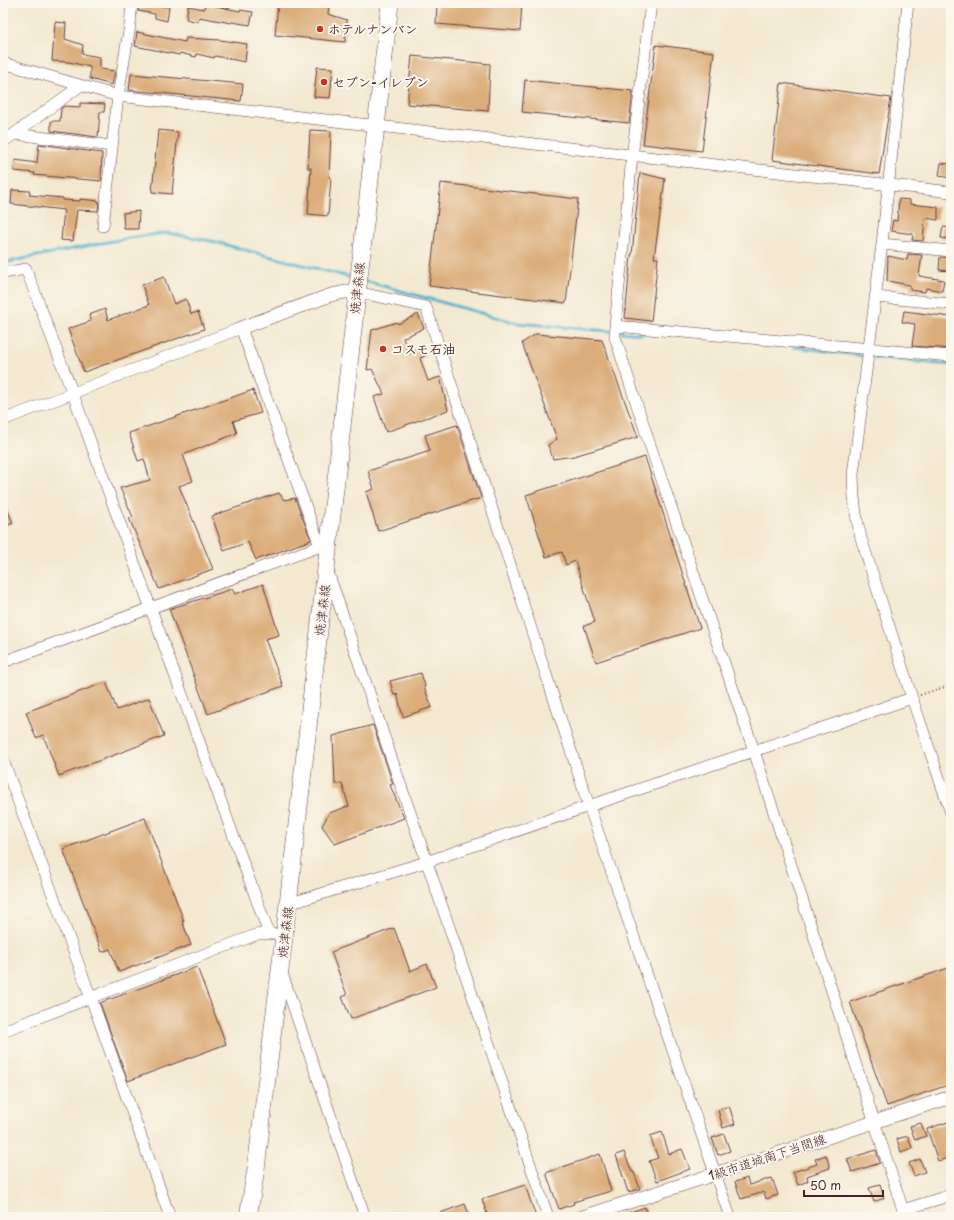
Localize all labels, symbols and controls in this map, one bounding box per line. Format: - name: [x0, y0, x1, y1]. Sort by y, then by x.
- place label: ホテルナンバン: [328, 19, 418, 38]
- marker: ホテルナンバン: [315, 24, 325, 34]
- place label: セブン-イレブン: [332, 72, 429, 91]
- marker: セブン-イレブン: [319, 77, 329, 87]
- street label: 焼津森線: [344, 260, 369, 315]
- place label: コスモ石油: [391, 339, 455, 358]
- marker: コスモ石油: [378, 344, 388, 354]
- street label: 焼津森線: [309, 582, 334, 637]
- street label: 焼津森線: [272, 904, 297, 959]
- street label: 1級市道城南下当間線: [705, 1128, 829, 1185]
- scale bar: [804, 1172, 883, 1198]
- text: 50 m: [810, 1176, 841, 1194]

